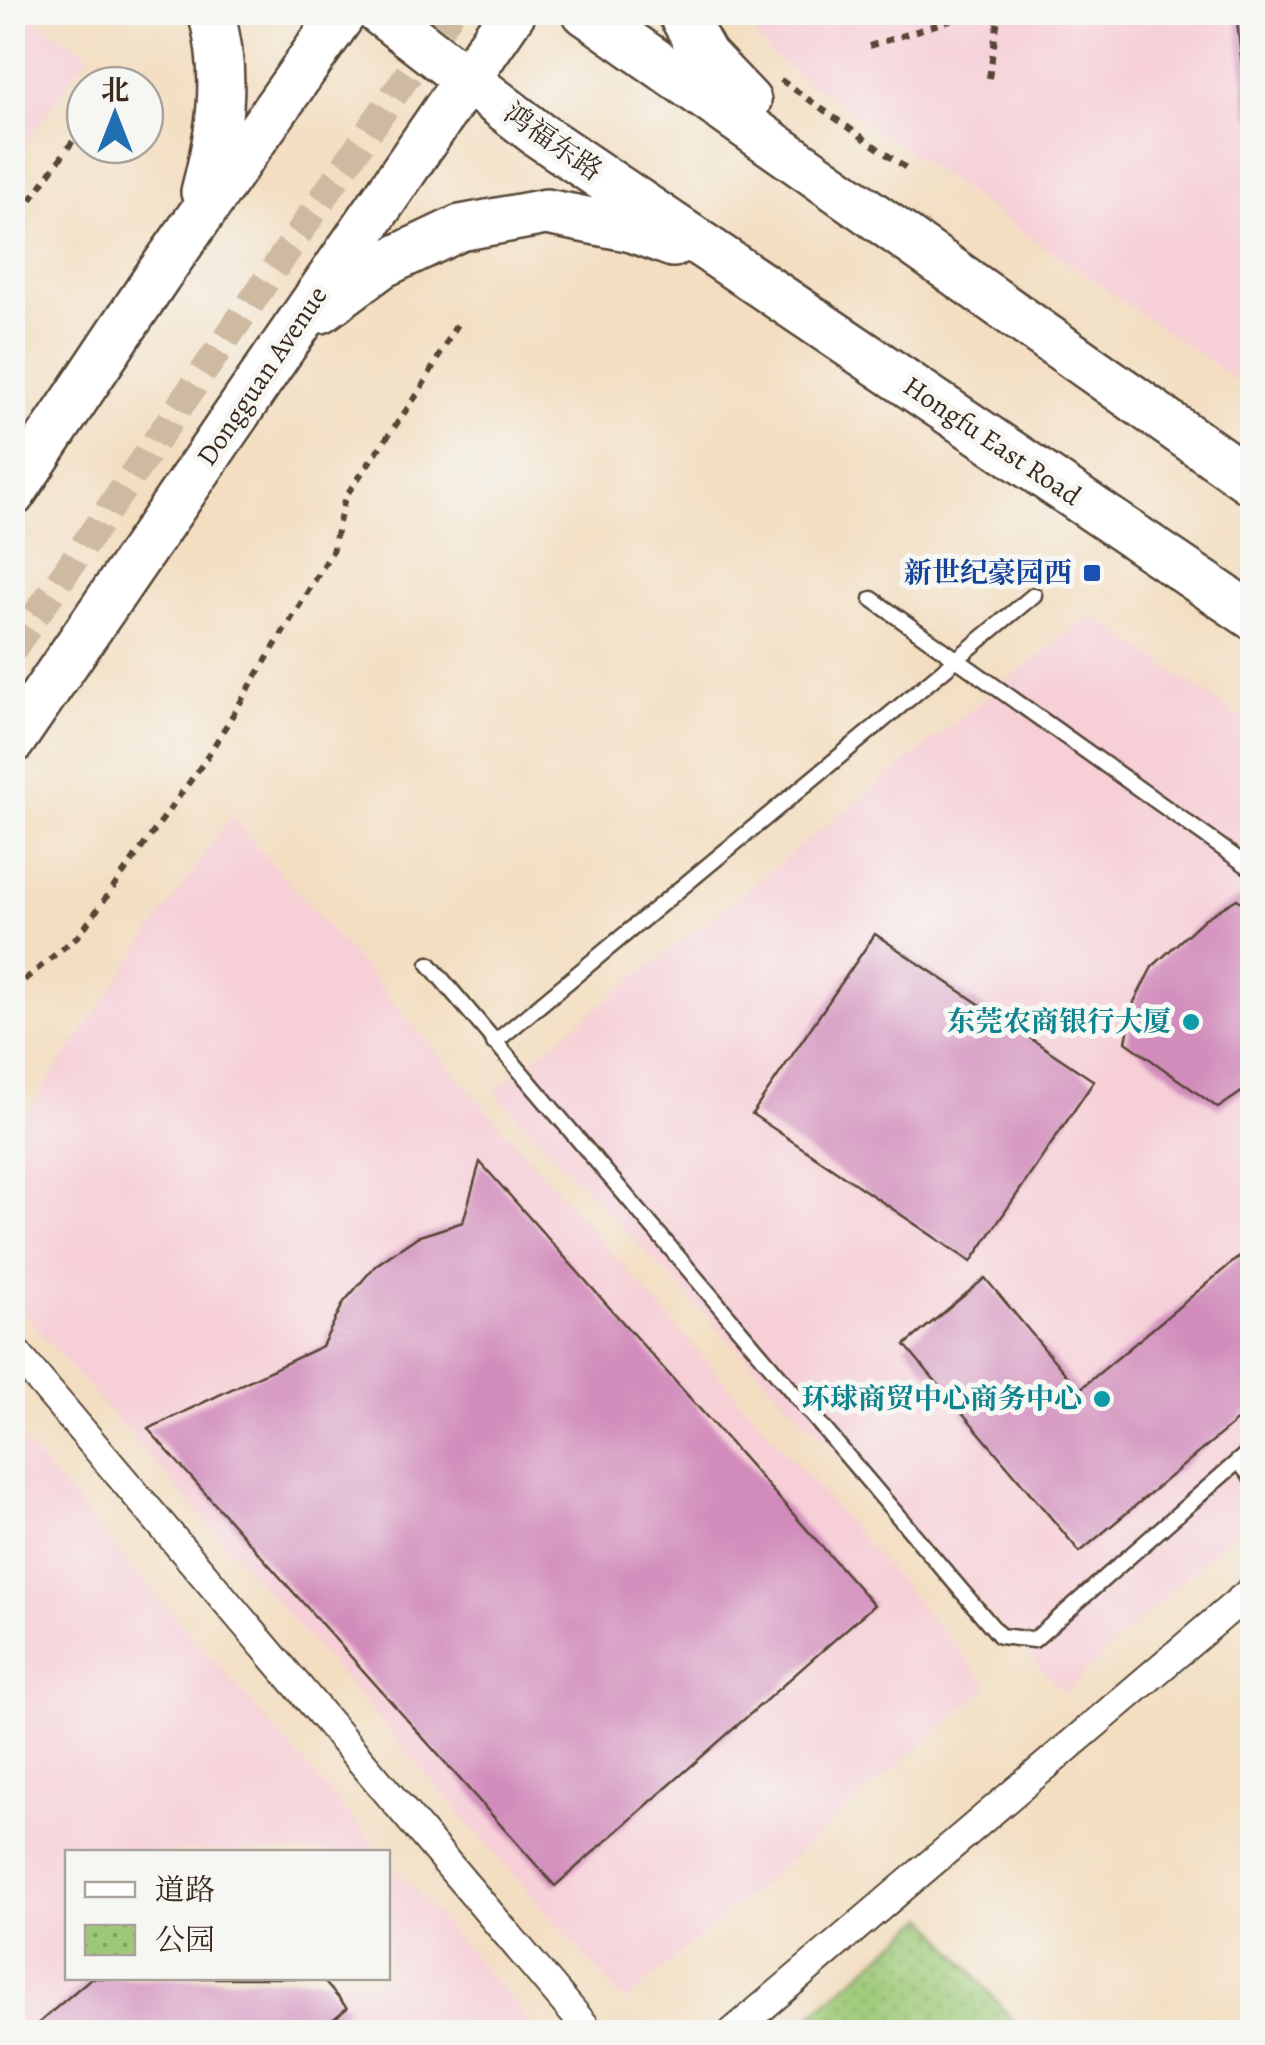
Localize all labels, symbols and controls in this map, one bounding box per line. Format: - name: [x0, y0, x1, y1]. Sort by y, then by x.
- north arrow: [65, 65, 165, 165]
- text: 北: [101, 72, 129, 110]
- street label: 鸿福东路: [496, 94, 610, 190]
- street label: Dongguan Avenue: [188, 279, 336, 473]
- street label: Hongfu East Road: [896, 367, 1089, 515]
- place label: 新世纪豪园西: [904, 554, 1072, 592]
- marker: 新世纪豪园西: [1081, 562, 1103, 584]
- place label: 东莞农商银行大厦: [947, 1003, 1171, 1041]
- marker: 东莞农商银行大厦: [1180, 1011, 1202, 1033]
- place label: 环球商贸中心商务中心: [802, 1380, 1082, 1418]
- marker: 环球商贸中心商务中心: [1091, 1388, 1113, 1410]
- legend: [65, 1850, 390, 1980]
- text: 道路: [155, 1870, 215, 1910]
- text: 公园: [155, 1920, 215, 1960]

